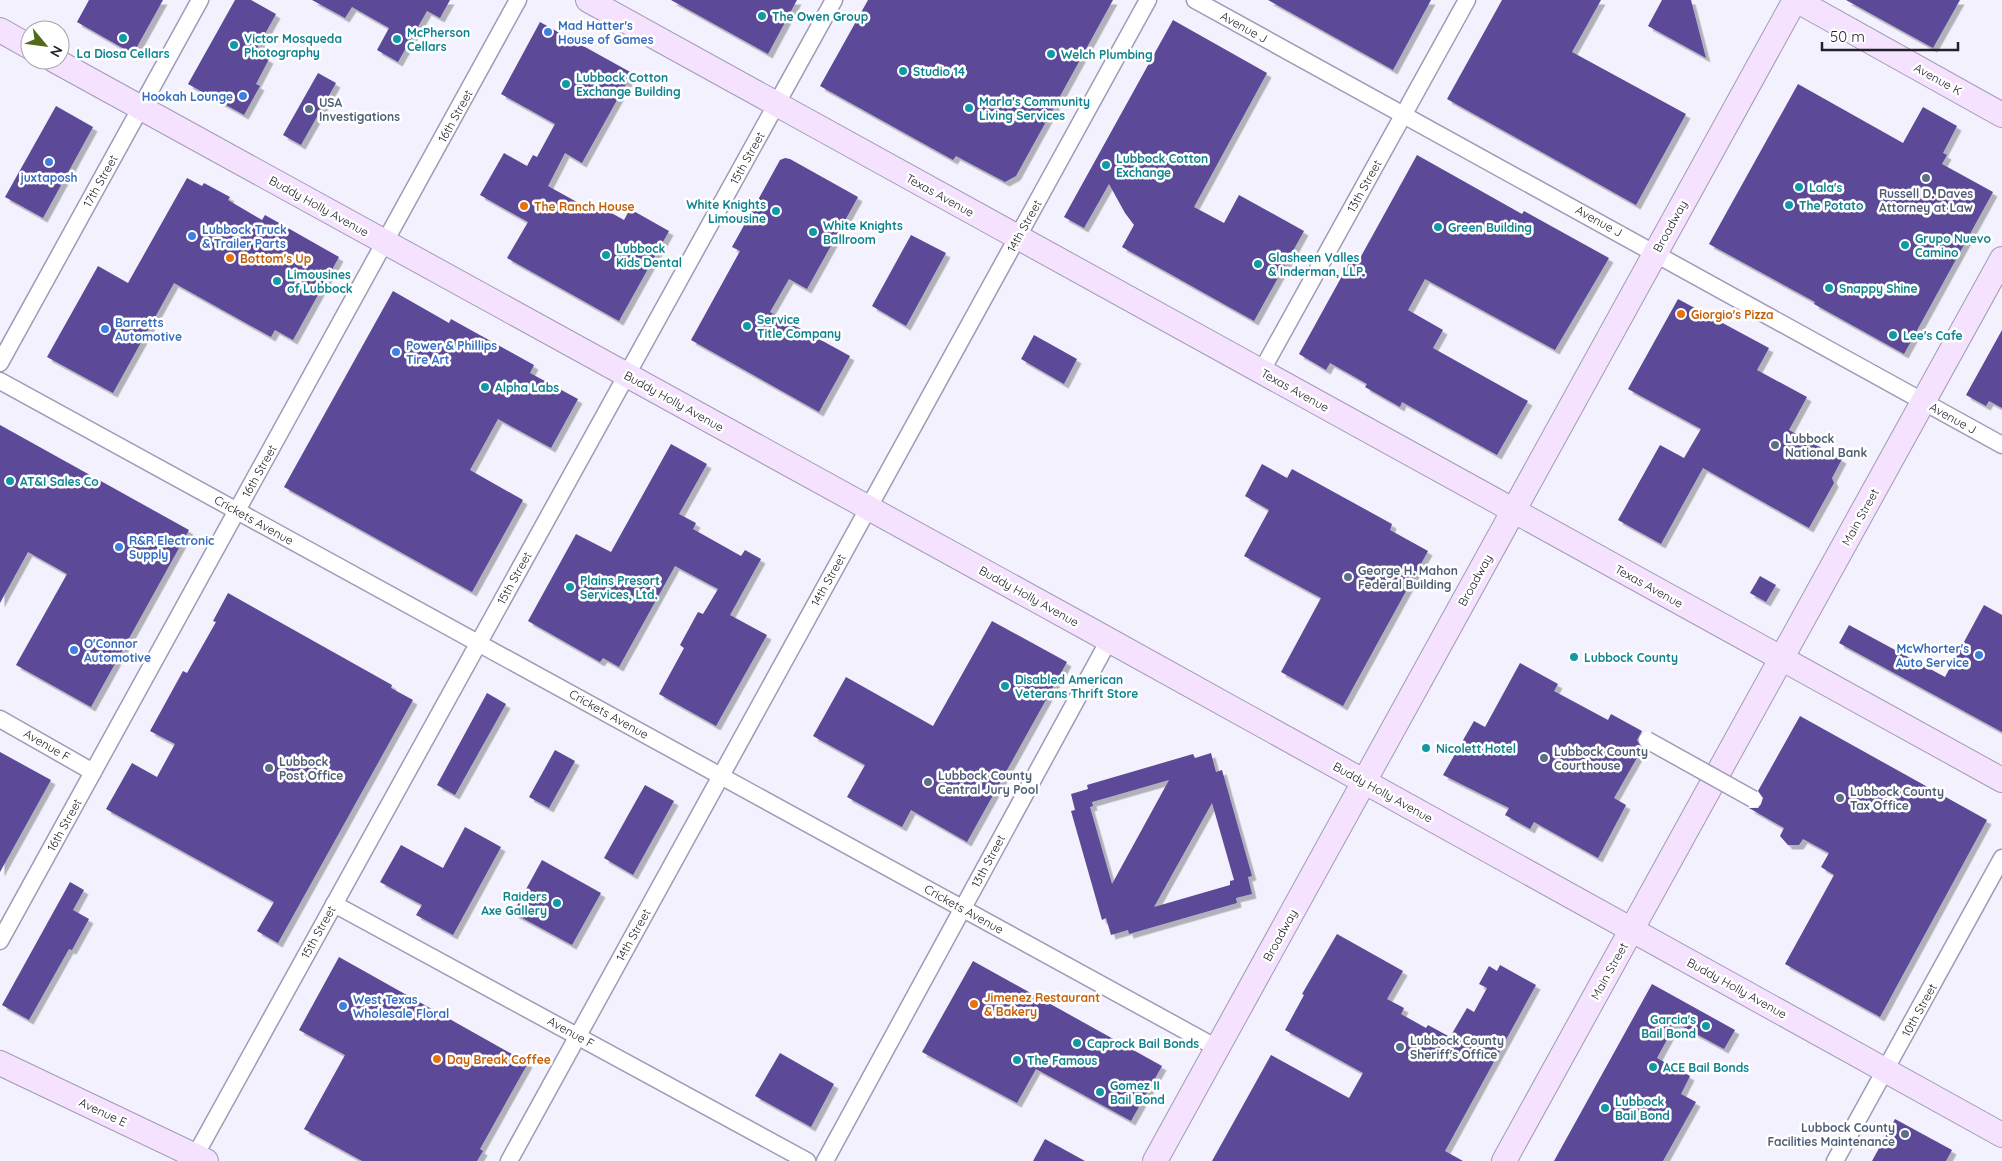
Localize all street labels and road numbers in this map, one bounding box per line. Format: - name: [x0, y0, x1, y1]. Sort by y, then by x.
- street label: Avenue J: [1218, 8, 1270, 46]
- street label: Avenue K: [1911, 60, 1965, 98]
- street label: 16th Street: [434, 87, 476, 145]
- street label: 15th Street: [726, 129, 768, 187]
- street label: 17th Street: [79, 152, 121, 210]
- street label: 13th Street: [1343, 157, 1385, 215]
- street label: Texas Avenue: [903, 170, 977, 220]
- street label: Buddy Holly Avenue: [267, 172, 372, 240]
- street label: 14th Street: [1003, 197, 1045, 255]
- street label: Broadway: [1650, 197, 1690, 255]
- street label: Avenue J: [1573, 202, 1625, 240]
- street label: Texas Avenue: [1258, 365, 1332, 415]
- street label: Buddy Holly Avenue: [622, 367, 727, 435]
- street label: Avenue J: [1927, 399, 1979, 437]
- street label: 16th Street: [238, 442, 280, 500]
- street label: Main Street: [1838, 486, 1882, 548]
- street label: Crickets Avenue: [212, 492, 296, 548]
- street label: 15th Street: [493, 549, 535, 607]
- street label: 14th Street: [807, 551, 849, 609]
- street label: Broadway: [1455, 551, 1495, 609]
- street label: Texas Avenue: [1612, 561, 1686, 611]
- street label: Buddy Holly Avenue: [977, 562, 1082, 630]
- street label: Crickets Avenue: [567, 686, 651, 742]
- street label: Avenue F: [21, 726, 73, 764]
- street label: Buddy Holly Avenue: [1331, 758, 1436, 826]
- street label: 16th Street: [43, 796, 85, 854]
- street label: 13th Street: [968, 832, 1008, 890]
- street label: Crickets Avenue: [922, 881, 1006, 937]
- street label: 15th Street: [297, 903, 339, 961]
- street label: 14th Street: [612, 906, 654, 964]
- street label: Broadway: [1260, 906, 1300, 964]
- street label: Main Street: [1587, 940, 1631, 1002]
- street label: Buddy Holly Avenue: [1685, 954, 1790, 1022]
- street label: 10th Street: [1898, 981, 1940, 1039]
- street label: Avenue F: [545, 1013, 597, 1051]
- street label: Avenue E: [77, 1094, 130, 1130]

